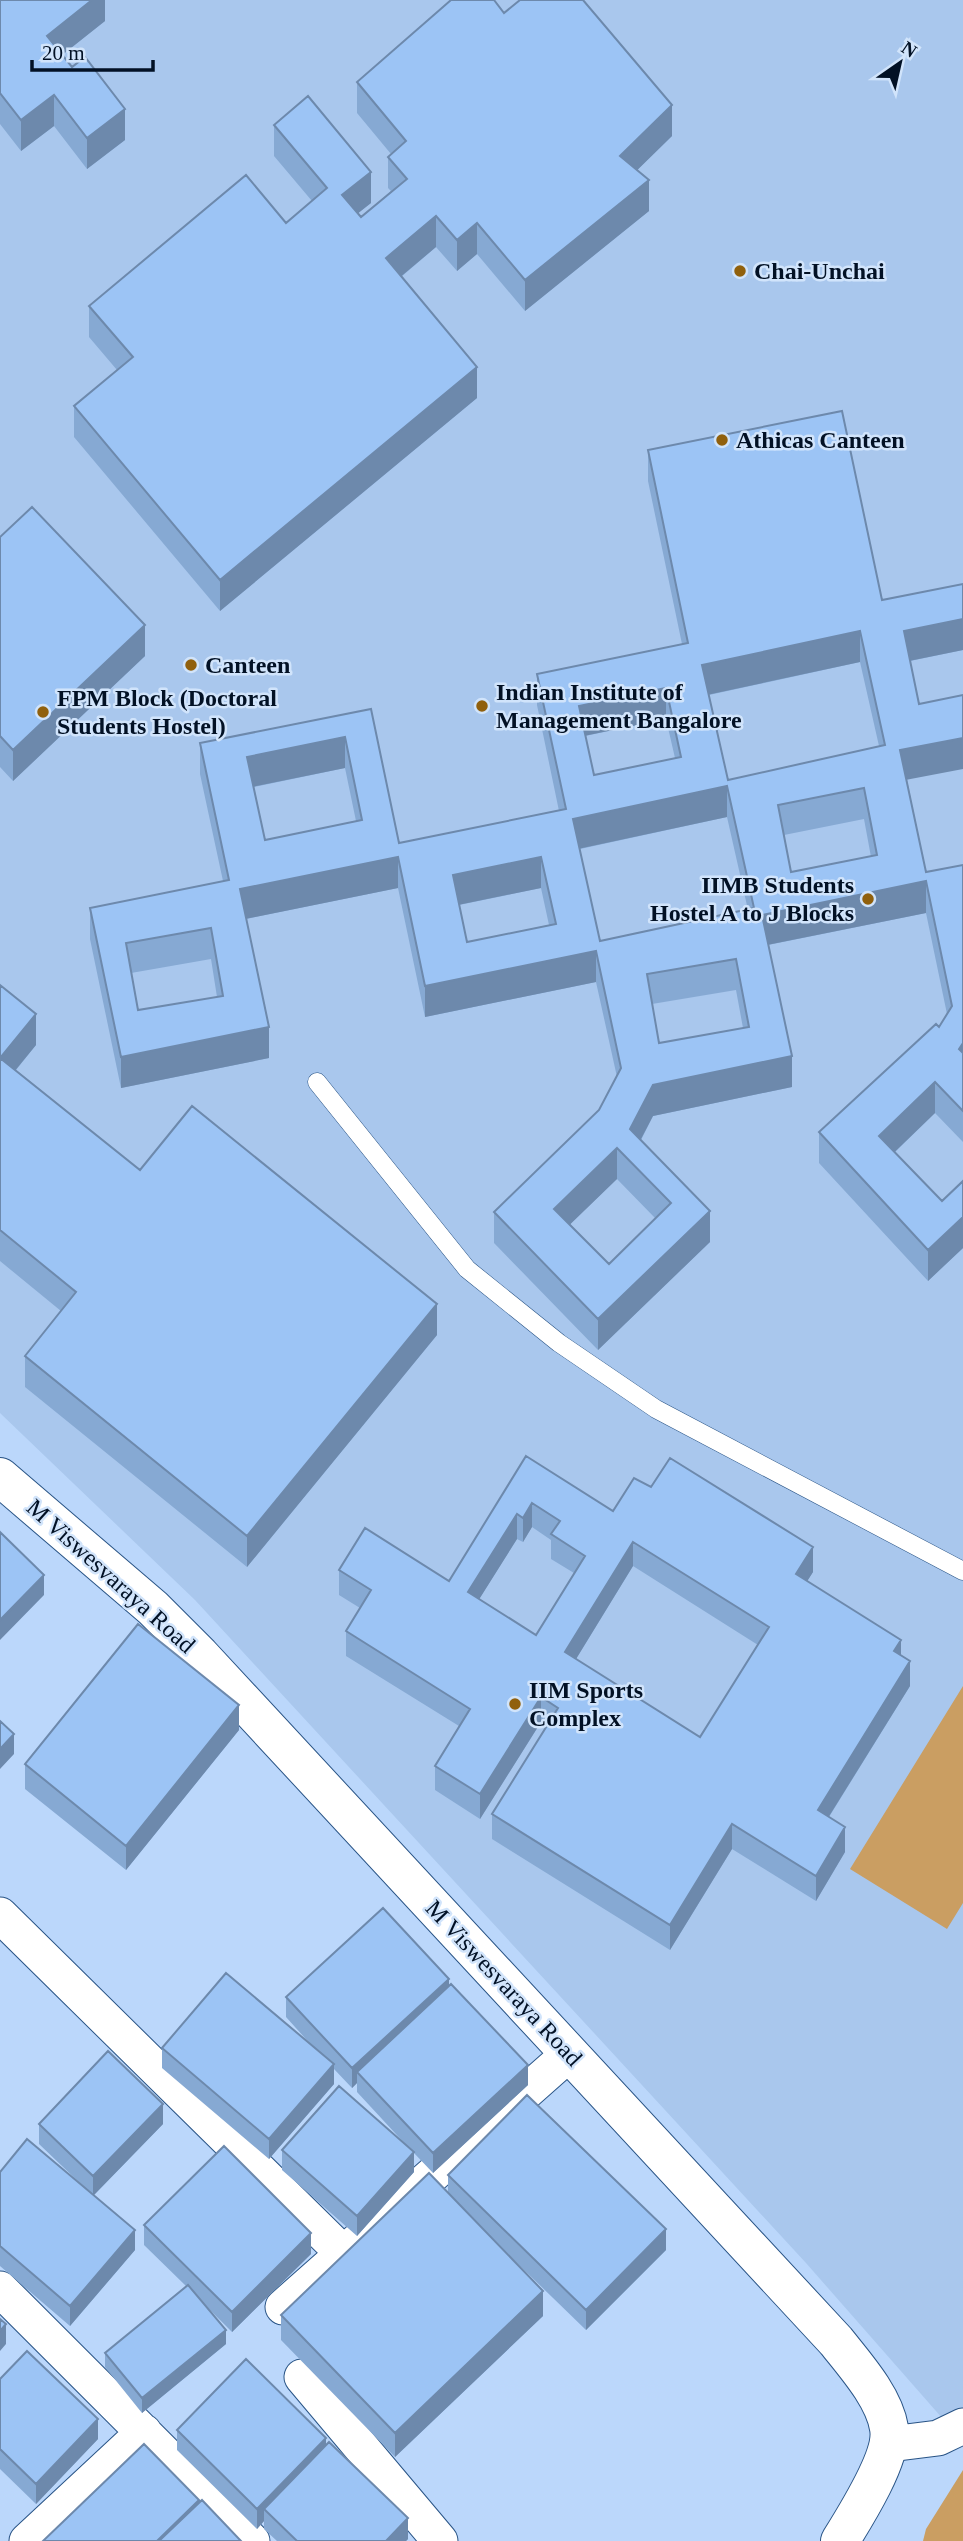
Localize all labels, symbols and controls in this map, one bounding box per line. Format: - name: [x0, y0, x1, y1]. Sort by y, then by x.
- scale bar: [32, 28, 152, 72]
- north arrow: [865, 28, 935, 98]
- text: N: [898, 37, 921, 62]
- text: 20 m: [42, 41, 85, 65]
- place label: Chai-Unchai: [754, 258, 885, 284]
- marker: Chai-Unchai: [732, 263, 748, 279]
- place label: Athicas Canteen: [736, 427, 905, 453]
- marker: Athicas Canteen: [714, 432, 730, 448]
- place label: Canteen: [205, 652, 290, 678]
- marker: Canteen: [183, 657, 199, 673]
- place label: Indian Institute of Management Bangalore: [496, 679, 742, 733]
- place label: FPM Block (Doctoral Students Hostel): [57, 685, 277, 739]
- marker: Indian Institute of Management Bangalore: [474, 698, 490, 714]
- marker: FPM Block (Doctoral Students Hostel): [35, 704, 51, 720]
- place label: IIMB Students Hostel A to J Blocks: [650, 872, 854, 926]
- marker: IIMB Students Hostel A to J Blocks: [860, 891, 876, 907]
- street label: M Viswesvaraya Road: [22, 1494, 200, 1658]
- place label: IIM Sports Complex: [529, 1677, 643, 1731]
- marker: IIM Sports Complex: [507, 1696, 523, 1712]
- street label: M Viswesvaraya Road: [421, 1895, 587, 2071]

